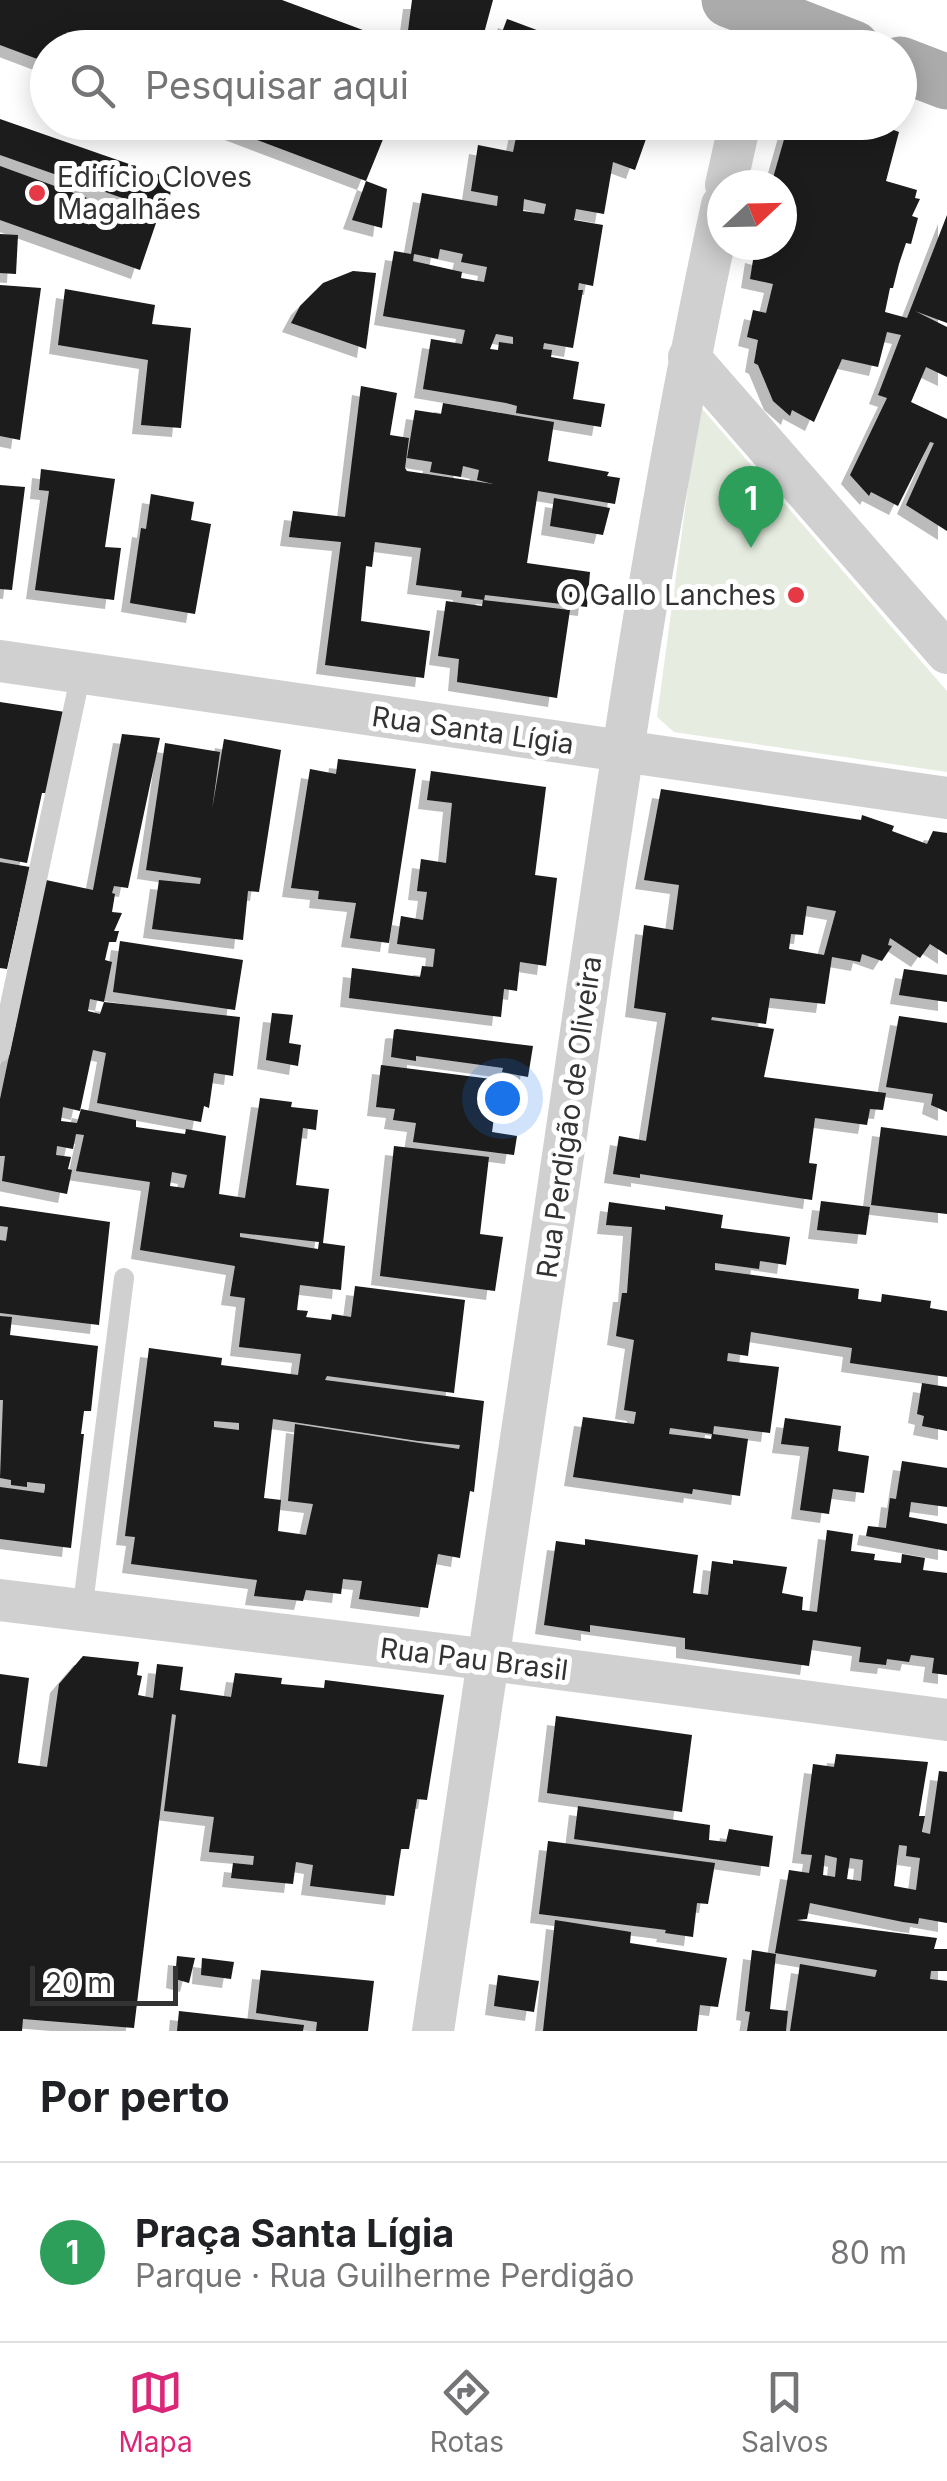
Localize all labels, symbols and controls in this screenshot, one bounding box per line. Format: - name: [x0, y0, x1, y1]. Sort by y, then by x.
- search box: [30, 30, 917, 140]
- icon: search: [65, 58, 120, 113]
- text: Pesquisar aqui: [145, 62, 409, 108]
- place label: Edifício Cloves Magalhães: [57, 160, 252, 226]
- north arrow: [707, 170, 797, 260]
- marker: Edifício Cloves Magalhães: [26, 182, 48, 204]
- pin: 1: [718, 466, 784, 548]
- place label: O Gallo Lanches: [560, 578, 776, 612]
- marker: O Gallo Lanches: [785, 584, 807, 606]
- street label: Rua Santa Lígia: [370, 699, 576, 761]
- street label: Rua Perdigão de Oliveira: [530, 954, 608, 1280]
- your location: [477, 1073, 528, 1124]
- street label: Rua Pau Brasil: [378, 1631, 570, 1687]
- scale bar: [30, 1961, 178, 2006]
- text: 20 m: [45, 1966, 112, 2000]
- text: Por perto: [40, 2071, 230, 2122]
- text: Praça Santa Lígia: [135, 2210, 454, 2256]
- text: 1: [66, 2233, 79, 2272]
- text: 80 m: [830, 2233, 907, 2272]
- text: Parque · Rua Guilherme Perdigão: [135, 2256, 634, 2295]
- tab: Mapa: [119, 2365, 193, 2459]
- tab: Rotas: [430, 2365, 504, 2459]
- tab: Salvos: [741, 2365, 828, 2459]

